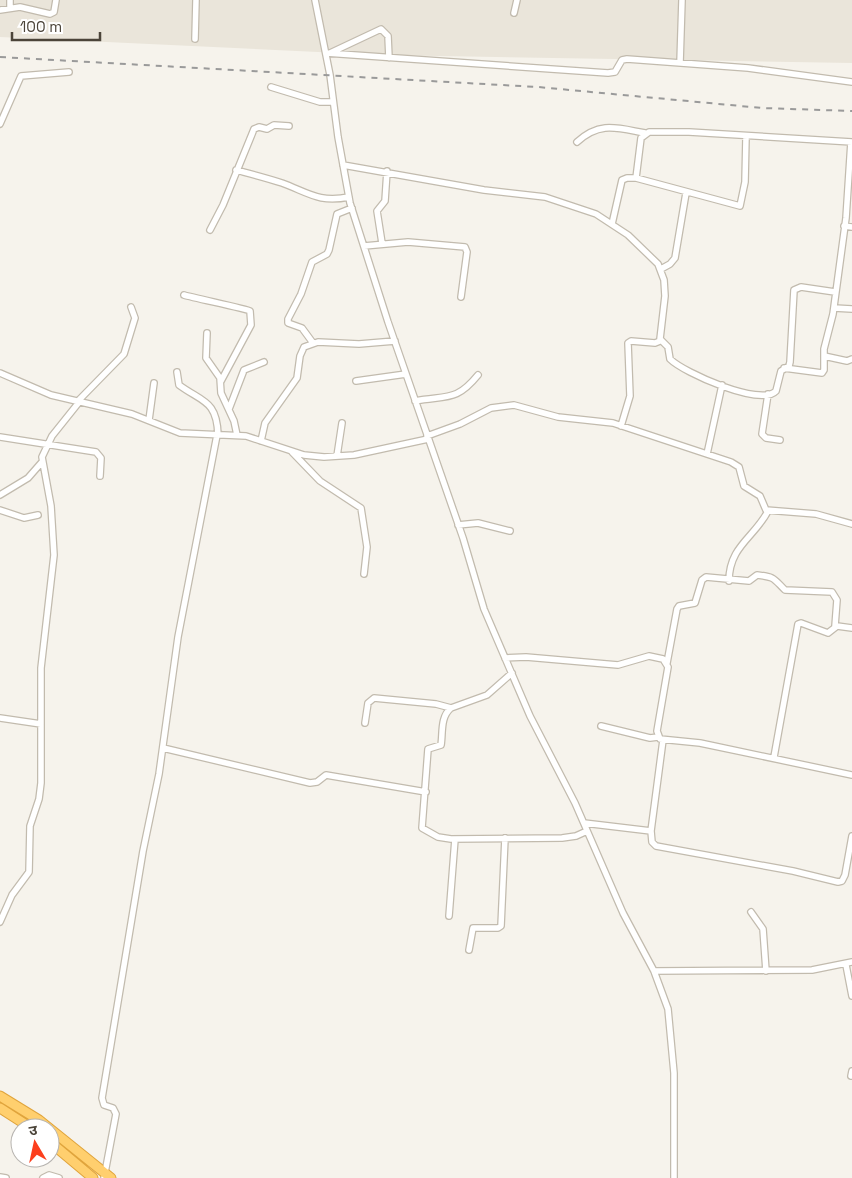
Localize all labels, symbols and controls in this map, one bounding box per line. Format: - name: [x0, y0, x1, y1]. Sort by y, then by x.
- scale bar: [12, 10, 100, 42]
- text: 100 m: [20, 17, 62, 36]
- north arrow: [10, 1118, 60, 1168]
- text: उ: [28, 1121, 39, 1140]

